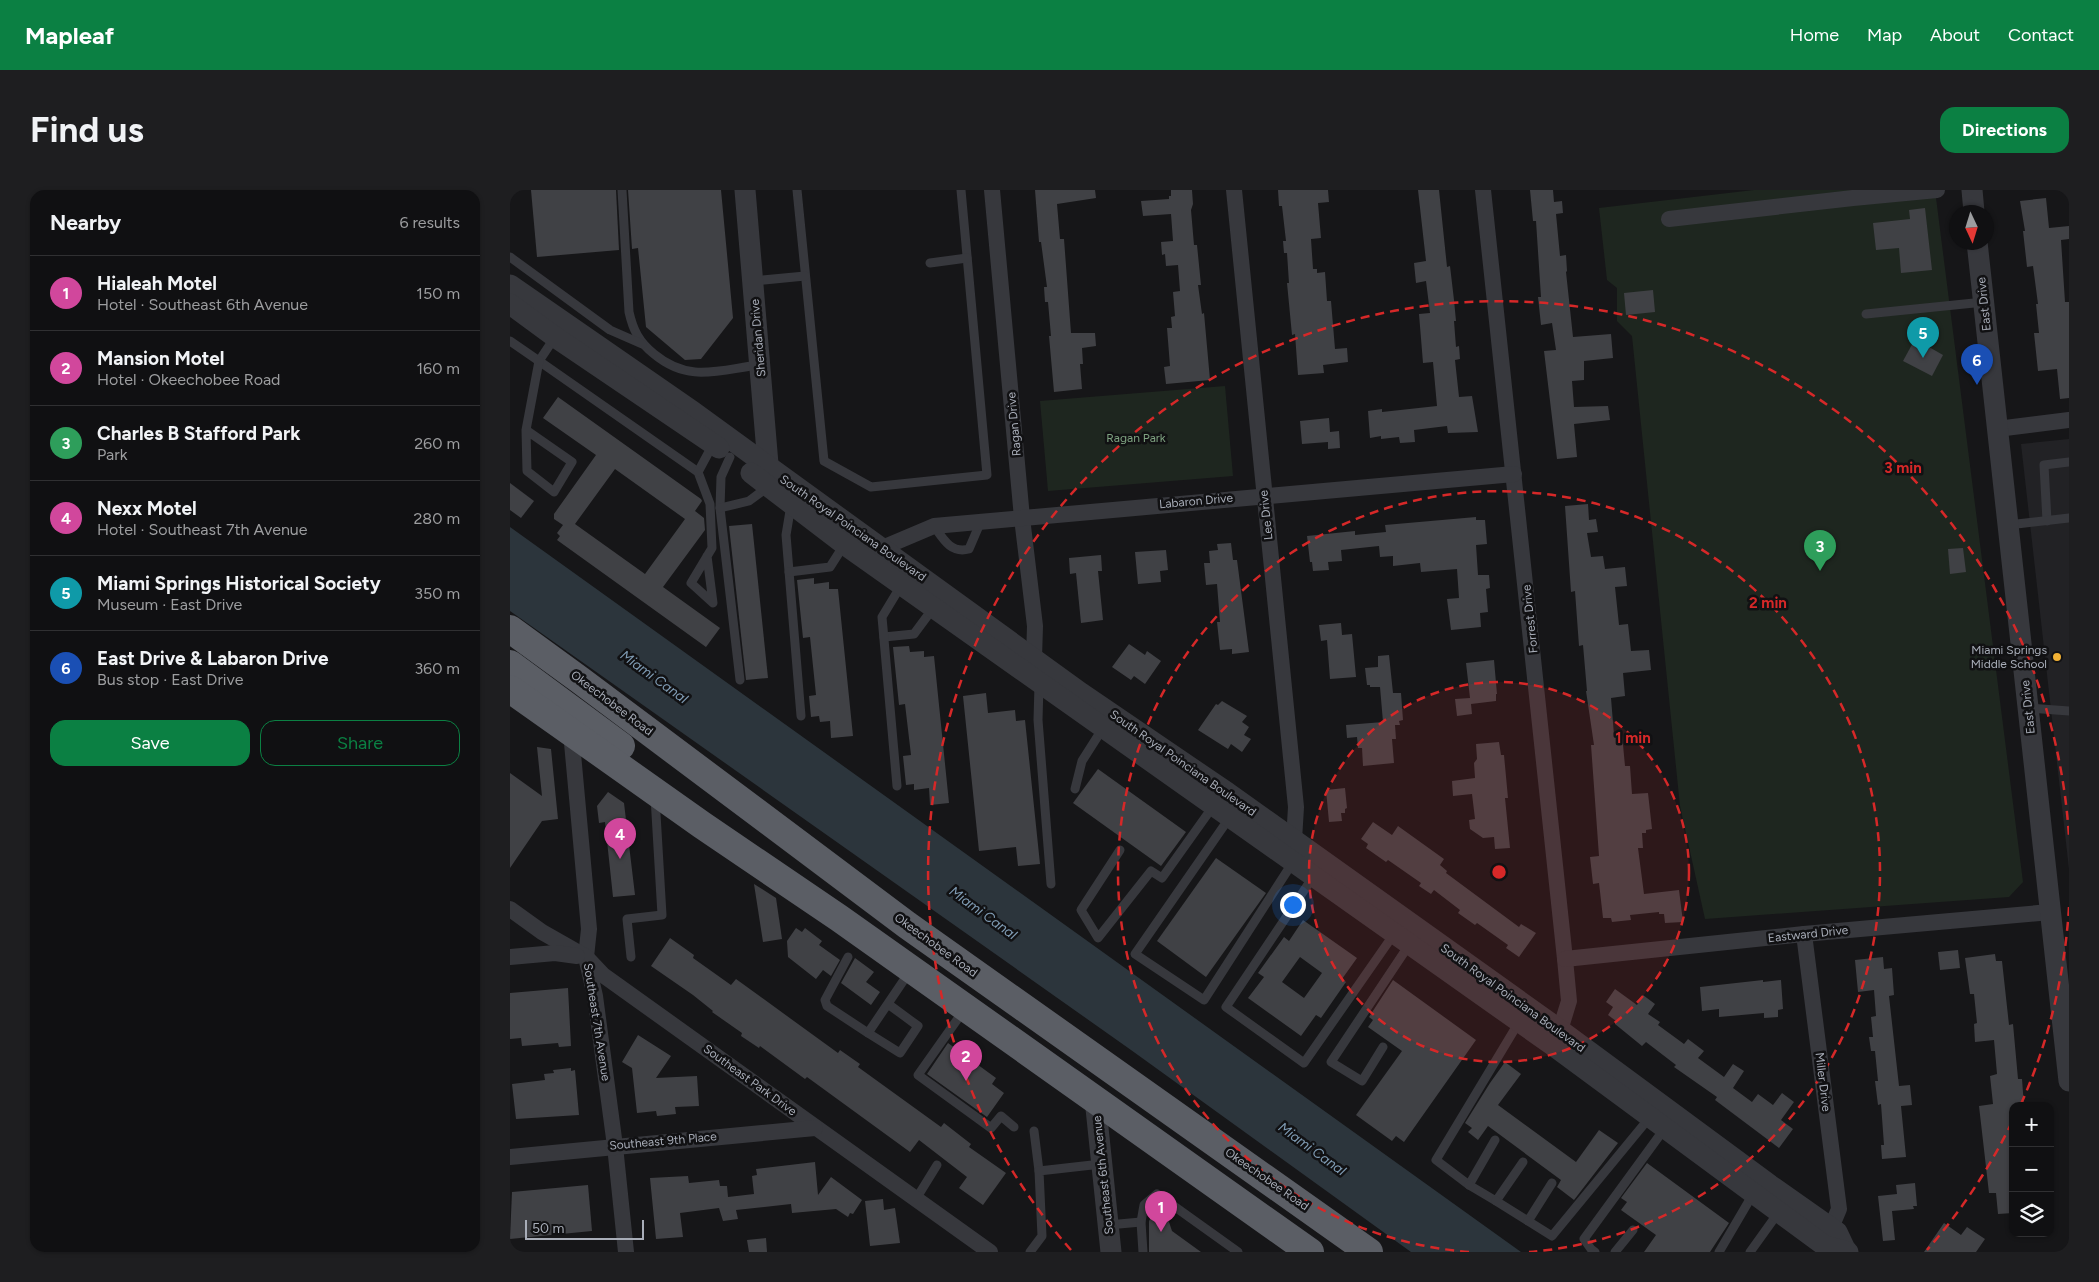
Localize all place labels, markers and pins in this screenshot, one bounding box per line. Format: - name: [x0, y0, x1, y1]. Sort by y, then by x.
- pin: 5: [1907, 317, 1939, 358]
- pin: 6: [1961, 344, 1993, 385]
- pin: 3: [1804, 530, 1836, 571]
- place label: Miami Springs Middle School: [1971, 643, 2047, 671]
- marker: Miami Springs Middle School: [2051, 651, 2063, 663]
- pin: 4: [604, 818, 636, 859]
- centre of rings: [1490, 863, 1508, 881]
- pin: 2: [950, 1040, 982, 1081]
- pin: 1: [1145, 1191, 1177, 1232]

